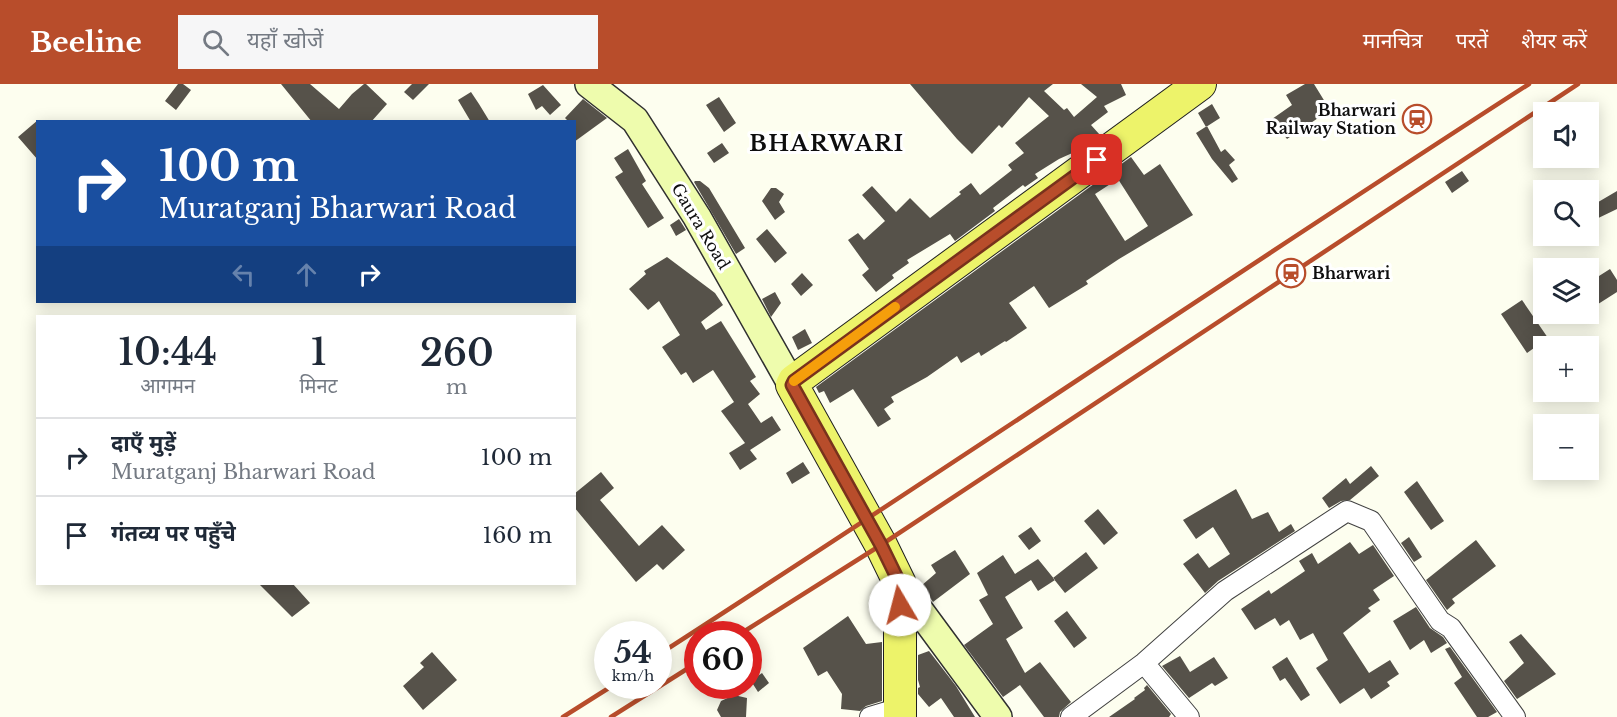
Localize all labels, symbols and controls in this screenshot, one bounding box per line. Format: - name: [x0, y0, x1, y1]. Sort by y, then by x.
- search box: [178, 15, 598, 69]
- text: Beeline: [30, 25, 142, 60]
- icon: search: [199, 26, 232, 59]
- text: यहाँ खोजें: [247, 27, 323, 54]
- text: मानचित्र: [1363, 28, 1423, 54]
- text: परतें: [1456, 28, 1488, 54]
- text: शेयर करें: [1521, 28, 1587, 54]
- place label: Bharwari Railway Station: [1266, 100, 1396, 138]
- map controls: [1533, 102, 1599, 480]
- button: sound: [1533, 102, 1599, 168]
- station icon: Bharwari Railway Station: [1401, 103, 1433, 135]
- district label: BHARWARI: [749, 130, 905, 157]
- pin: [1071, 134, 1122, 185]
- text: 100 m: [159, 140, 298, 192]
- icon: arrive: [1080, 143, 1113, 176]
- icon: right: [60, 144, 138, 222]
- street label: Gaura Road: [667, 179, 735, 273]
- button: search: [1533, 180, 1599, 246]
- text: Muratganj Bharwari Road: [159, 192, 516, 225]
- station icon: Bharwari: [1275, 257, 1307, 289]
- icon: left: [227, 258, 260, 291]
- icon: ahead: [290, 258, 323, 291]
- icon: right: [353, 258, 386, 291]
- button: layers: [1533, 258, 1599, 324]
- place label: Bharwari: [1312, 263, 1390, 283]
- text: 10:44: [118, 330, 217, 375]
- text: 1: [311, 330, 326, 375]
- text: 260: [420, 331, 494, 376]
- button: +: [1533, 336, 1599, 402]
- text: आगमन: [140, 374, 195, 398]
- text: मिनट: [299, 374, 338, 398]
- text: m: [446, 375, 468, 399]
- button: −: [1533, 414, 1599, 480]
- text: दाएँ मुड़ें: [111, 430, 176, 457]
- icon: right: [60, 441, 93, 474]
- text: 100 m: [481, 444, 552, 471]
- text: Muratganj Bharwari Road: [111, 460, 376, 484]
- icon: arrive: [60, 519, 93, 552]
- text: गंतव्य पर पहुँचे: [111, 520, 236, 547]
- text: 160 m: [482, 522, 552, 549]
- position arrow: [868, 573, 932, 637]
- speed limit sign: 60: [684, 621, 762, 699]
- text: 54: [614, 634, 652, 671]
- text: km/h: [612, 666, 654, 685]

